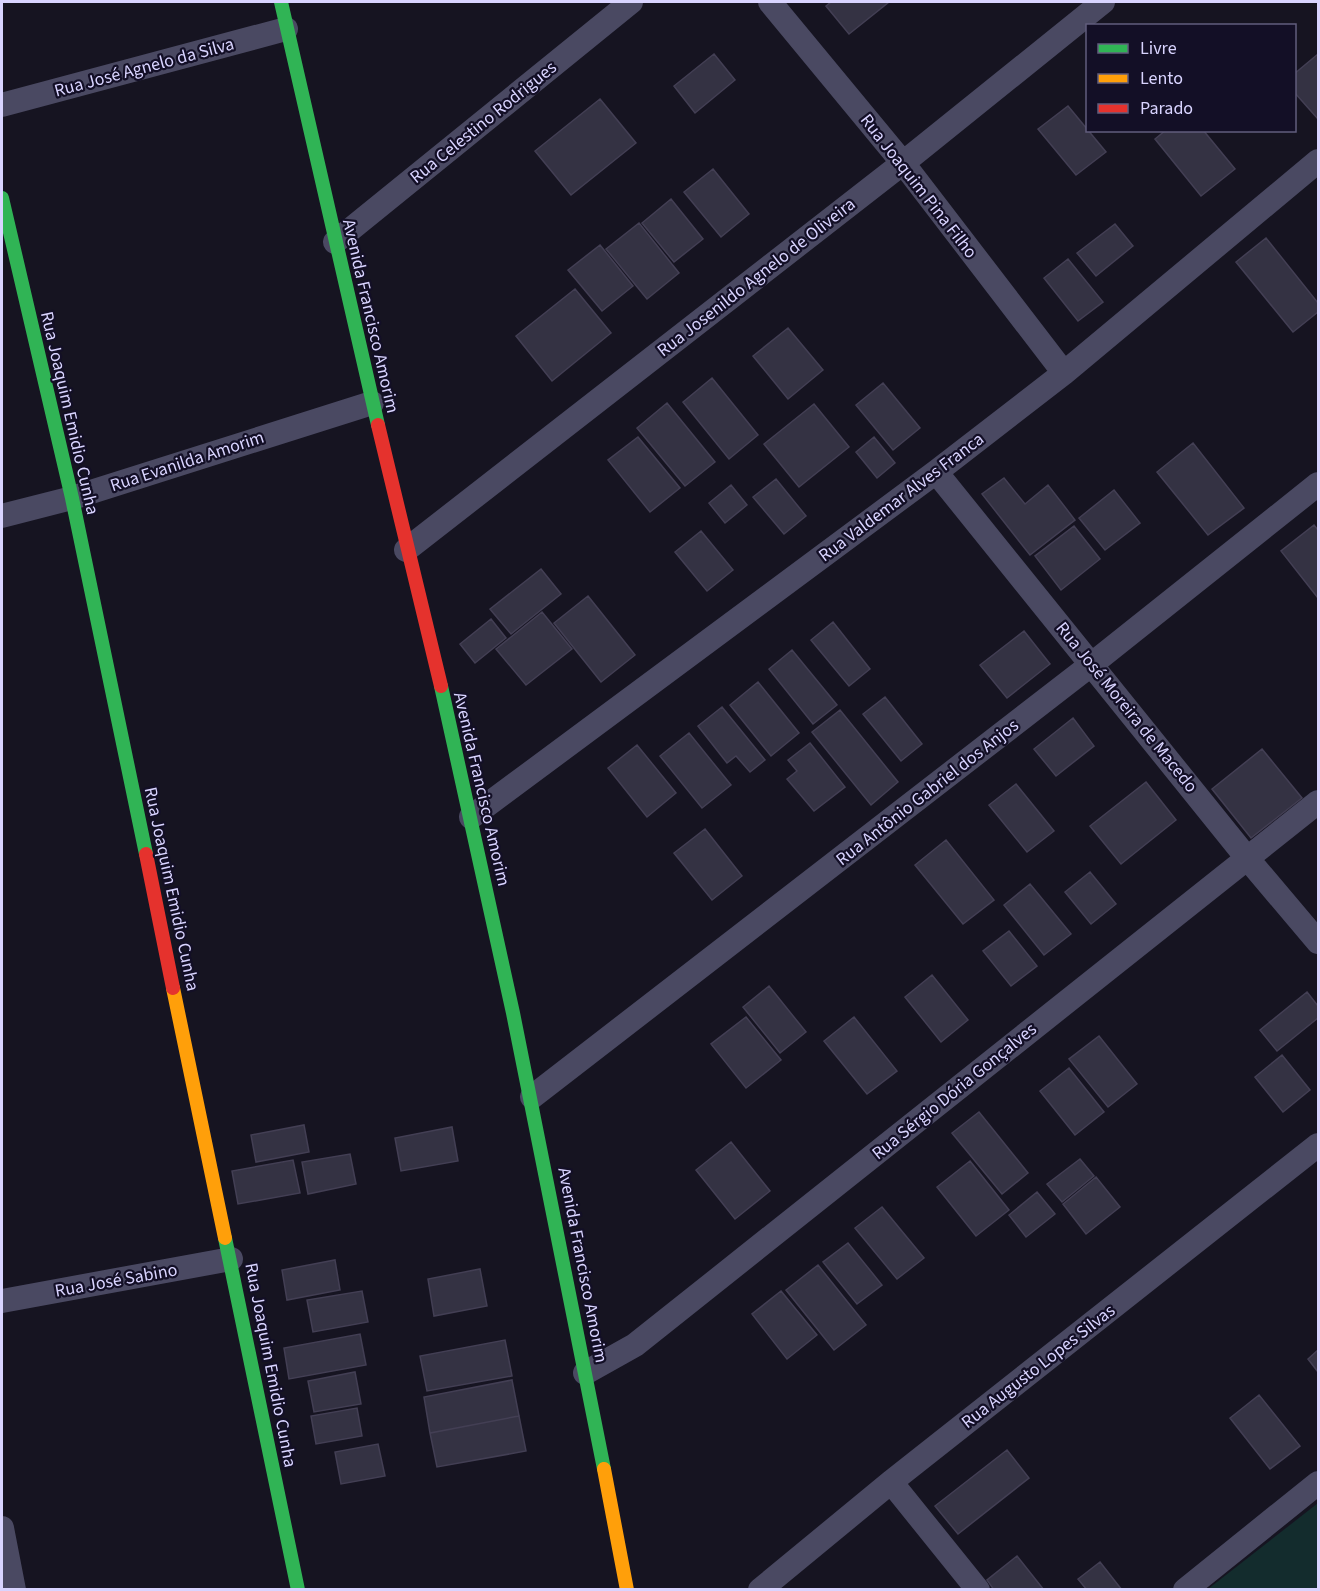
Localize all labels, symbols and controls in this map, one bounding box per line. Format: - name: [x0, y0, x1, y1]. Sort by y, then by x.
- legend: [1086, 24, 1296, 132]
- street label: Rua José Agnelo da Silva: [52, 31, 237, 104]
- text: Livre: [1140, 36, 1177, 61]
- street label: Rua Celestino Rodrigues: [405, 55, 562, 189]
- text: Lento: [1140, 66, 1183, 91]
- text: Parado: [1140, 96, 1193, 121]
- street label: Rua Joaquim Pina Filho: [854, 109, 983, 264]
- street label: Rua Josenildo Agnelo de Oliveira: [652, 192, 861, 363]
- street label: Avenida Francisco Amorim: [336, 217, 405, 416]
- street label: Rua Joaquim Emidio Cunha: [34, 309, 105, 517]
- street label: Rua Evanilda Amorim: [107, 425, 267, 498]
- street label: Rua Valdemar Alves Franca: [813, 427, 989, 568]
- street label: Rua José Moreira de Macedo: [1050, 617, 1203, 798]
- street label: Avenida Francisco Amorim: [447, 690, 516, 889]
- street label: Rua Antônio Gabriel dos Anjos: [831, 713, 1024, 872]
- street label: Rua Joaquim Emidio Cunha: [138, 785, 205, 993]
- street label: Rua Sérgio Dória Gonçalves: [867, 1017, 1042, 1166]
- street label: Avenida Francisco Amorim: [551, 1165, 614, 1365]
- street label: Rua José Sabino: [53, 1257, 179, 1304]
- street label: Rua Joaquim Emidio Cunha: [238, 1261, 303, 1470]
- street label: Rua Augusto Lopes Silvas: [956, 1298, 1120, 1434]

